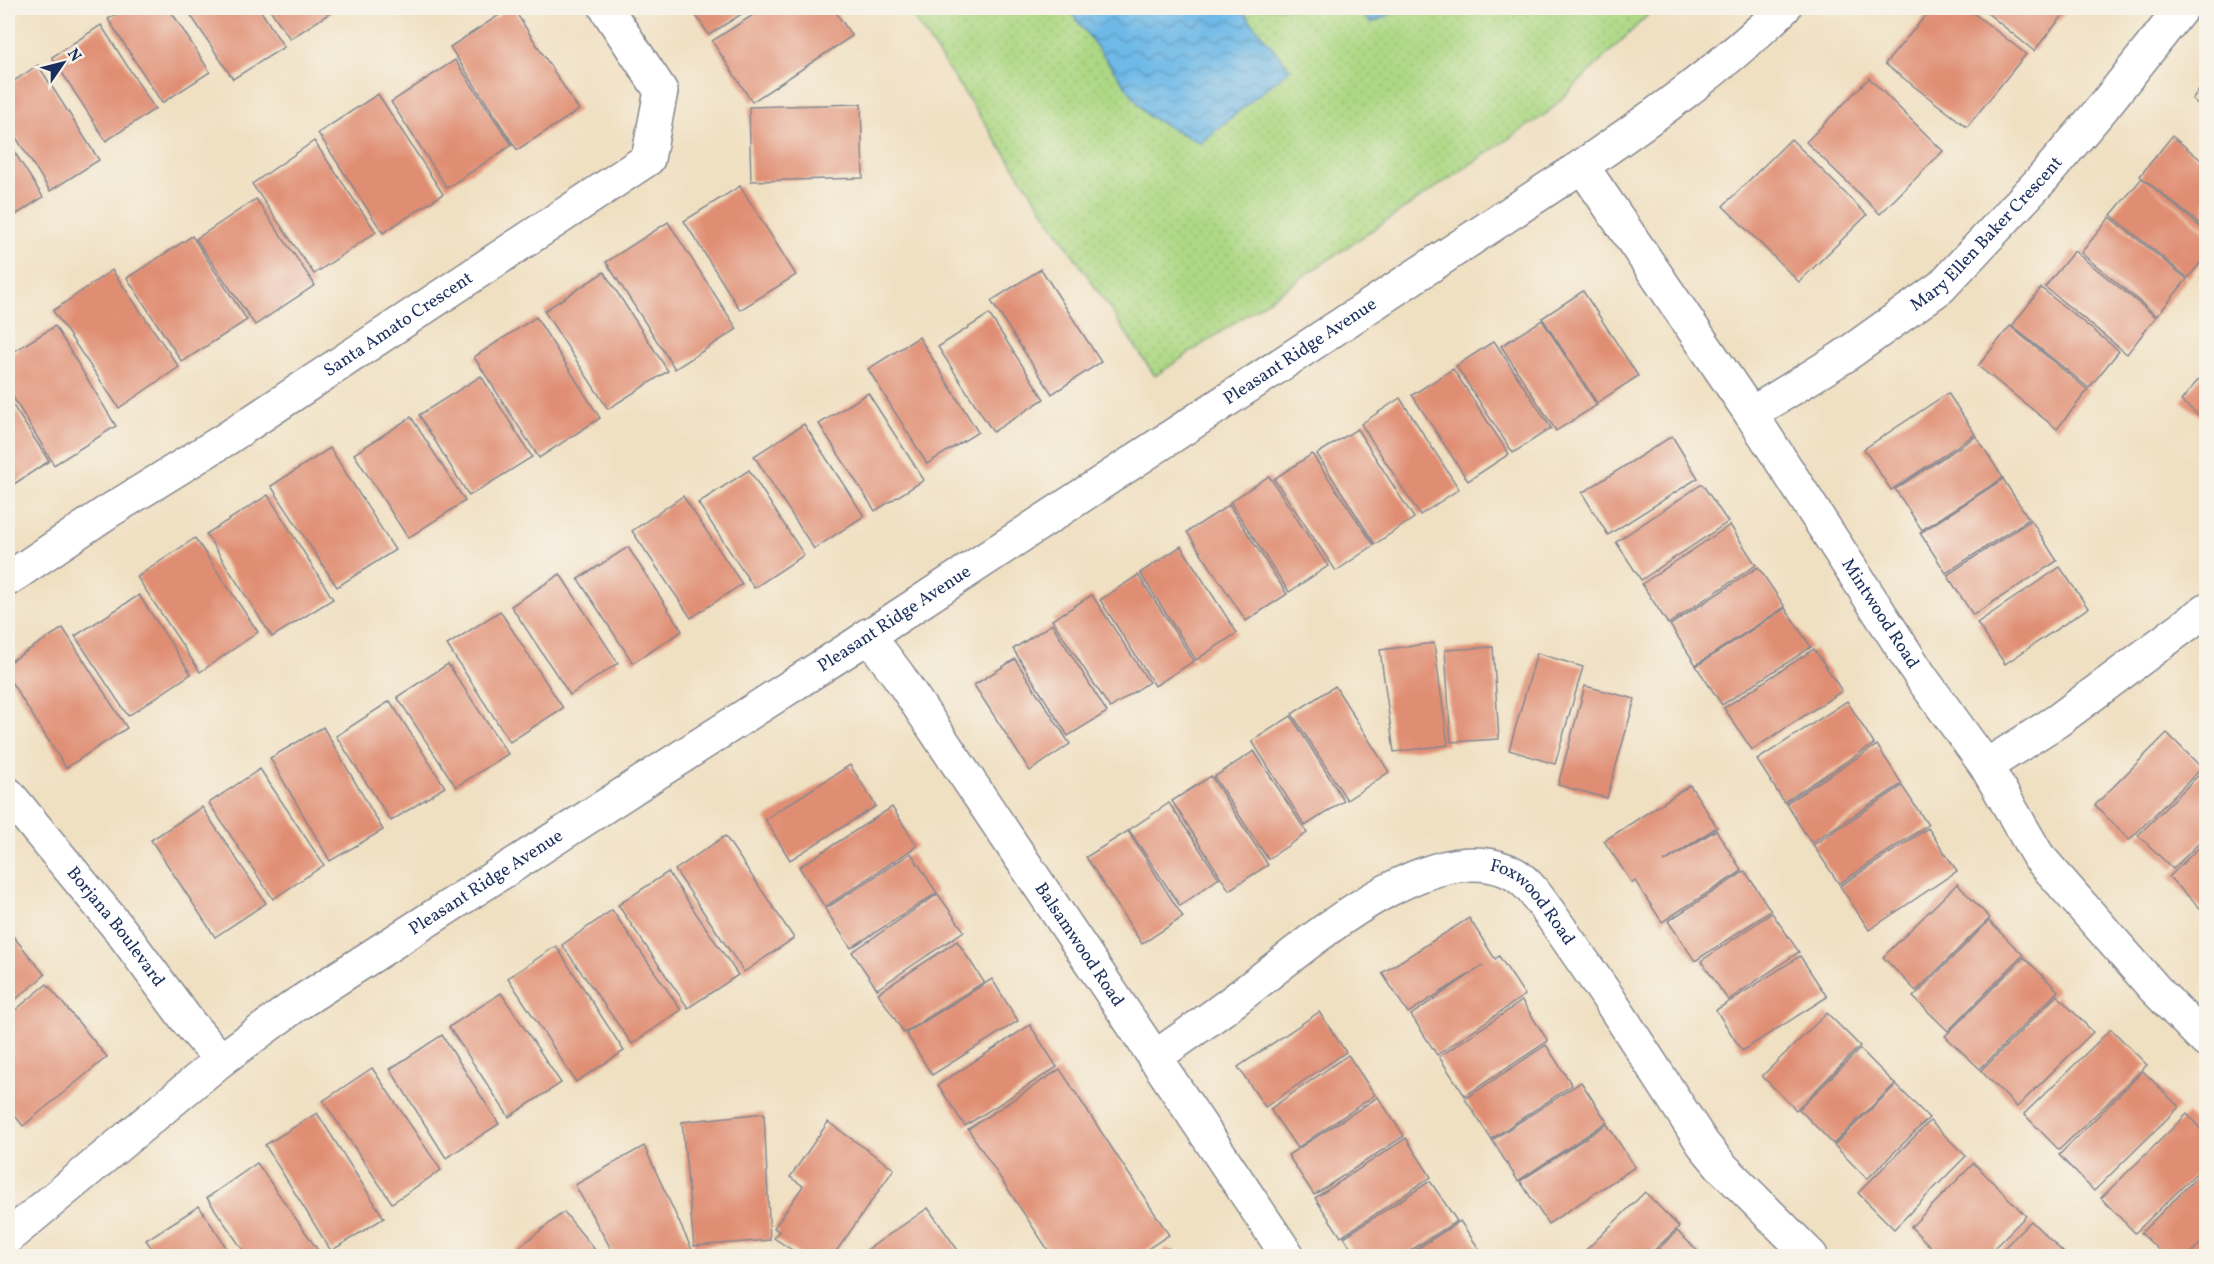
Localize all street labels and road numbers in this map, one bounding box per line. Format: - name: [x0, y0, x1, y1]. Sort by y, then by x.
- street label: Mary Ellen Baker Crescent: [1905, 151, 2069, 318]
- street label: Santa Amato Crescent: [319, 266, 478, 383]
- street label: Pleasant Ridge Avenue: [1219, 292, 1382, 411]
- street label: Mintwood Road: [1835, 554, 1925, 674]
- street label: Pleasant Ridge Avenue: [813, 559, 976, 678]
- street label: Pleasant Ridge Avenue: [404, 824, 568, 942]
- street label: Foxwood Road: [1488, 853, 1581, 950]
- street label: Borjana Boulevard: [61, 861, 171, 992]
- street label: Balsamwood Road: [1028, 878, 1130, 1012]

